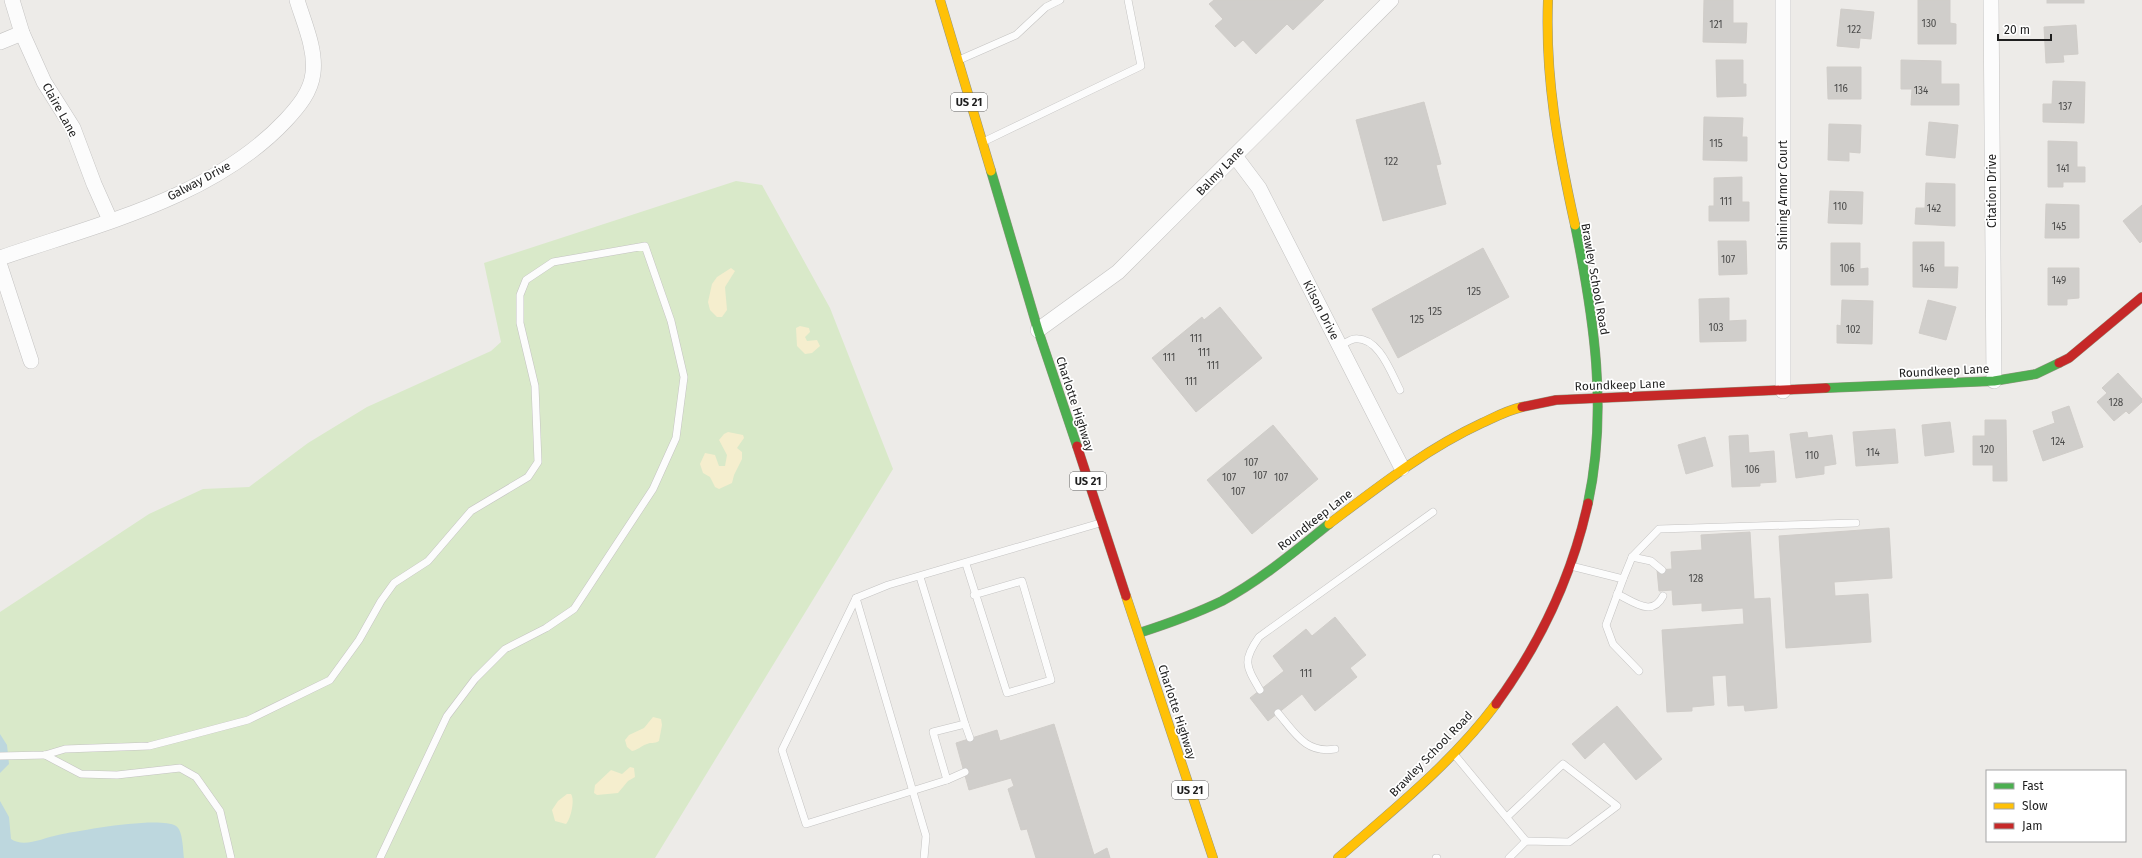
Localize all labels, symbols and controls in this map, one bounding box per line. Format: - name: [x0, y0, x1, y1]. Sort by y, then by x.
- scale bar: [1998, 16, 2051, 42]
- house number: 130: [1922, 18, 1937, 30]
- house number: 121: [1709, 19, 1723, 31]
- text: 20 m: [2004, 23, 2030, 37]
- house number: 122: [1847, 24, 1861, 36]
- street label: Claire Lane: [39, 80, 81, 140]
- house number: 116: [1834, 83, 1848, 95]
- house number: 134: [1914, 85, 1929, 97]
- road number: US 21: [951, 93, 987, 111]
- house number: 137: [2058, 101, 2072, 113]
- house number: 115: [1709, 138, 1723, 150]
- street label: Shining Armor Court: [1776, 139, 1790, 250]
- street label: Balmy Lane: [1193, 144, 1247, 198]
- street label: Citation Drive: [1985, 154, 1999, 228]
- house number: 122: [1384, 156, 1398, 168]
- street label: Galway Drive: [165, 158, 233, 204]
- house number: 141: [2056, 163, 2070, 175]
- house number: 111: [1720, 196, 1732, 208]
- house number: 110: [1833, 201, 1847, 213]
- house number: 142: [1927, 203, 1941, 215]
- house number: 145: [2052, 221, 2066, 233]
- street label: Brawley School Road: [1578, 222, 1612, 336]
- house number: 107: [1721, 254, 1736, 266]
- house number: 106: [1839, 263, 1855, 275]
- house number: 146: [1920, 263, 1934, 275]
- house number: 149: [2052, 275, 2066, 287]
- street label: Kilson Drive: [1300, 278, 1342, 342]
- house number: 125: [1467, 286, 1481, 298]
- house number: 125: [1428, 306, 1442, 318]
- house number: 125: [1410, 314, 1424, 326]
- house number: 103: [1709, 322, 1723, 334]
- house number: 102: [1846, 324, 1860, 336]
- house number: 111: [1190, 333, 1202, 345]
- house number: 111: [1198, 347, 1210, 359]
- house number: 111: [1163, 352, 1175, 364]
- street label: Charlotte Highway: [1053, 355, 1097, 453]
- house number: 111: [1207, 360, 1219, 372]
- street label: Roundkeep Lane: [1898, 362, 1990, 380]
- house number: 111: [1185, 376, 1197, 388]
- street label: Roundkeep Lane: [1574, 376, 1666, 394]
- house number: 128: [2109, 397, 2124, 409]
- house number: 124: [2051, 436, 2066, 448]
- house number: 120: [1980, 444, 1995, 456]
- house number: 114: [1866, 447, 1881, 459]
- house number: 110: [1805, 450, 1819, 462]
- house number: 107: [1244, 457, 1259, 469]
- house number: 106: [1744, 464, 1760, 476]
- house number: 107: [1253, 470, 1268, 482]
- road number: US 21: [1070, 472, 1106, 490]
- house number: 107: [1222, 472, 1237, 484]
- house number: 107: [1274, 472, 1289, 484]
- house number: 107: [1231, 486, 1246, 498]
- street label: Roundkeep Lane: [1275, 487, 1355, 553]
- house number: 128: [1689, 573, 1704, 585]
- street label: Charlotte Highway: [1155, 663, 1199, 761]
- house number: 111: [1300, 668, 1312, 680]
- street label: Brawley School Road: [1387, 708, 1475, 800]
- legend: [1986, 770, 2126, 842]
- text: Fast: [2022, 779, 2044, 793]
- road number: US 21: [1172, 781, 1208, 799]
- text: Slow: [2022, 799, 2048, 813]
- text: Jam: [2022, 819, 2042, 833]

